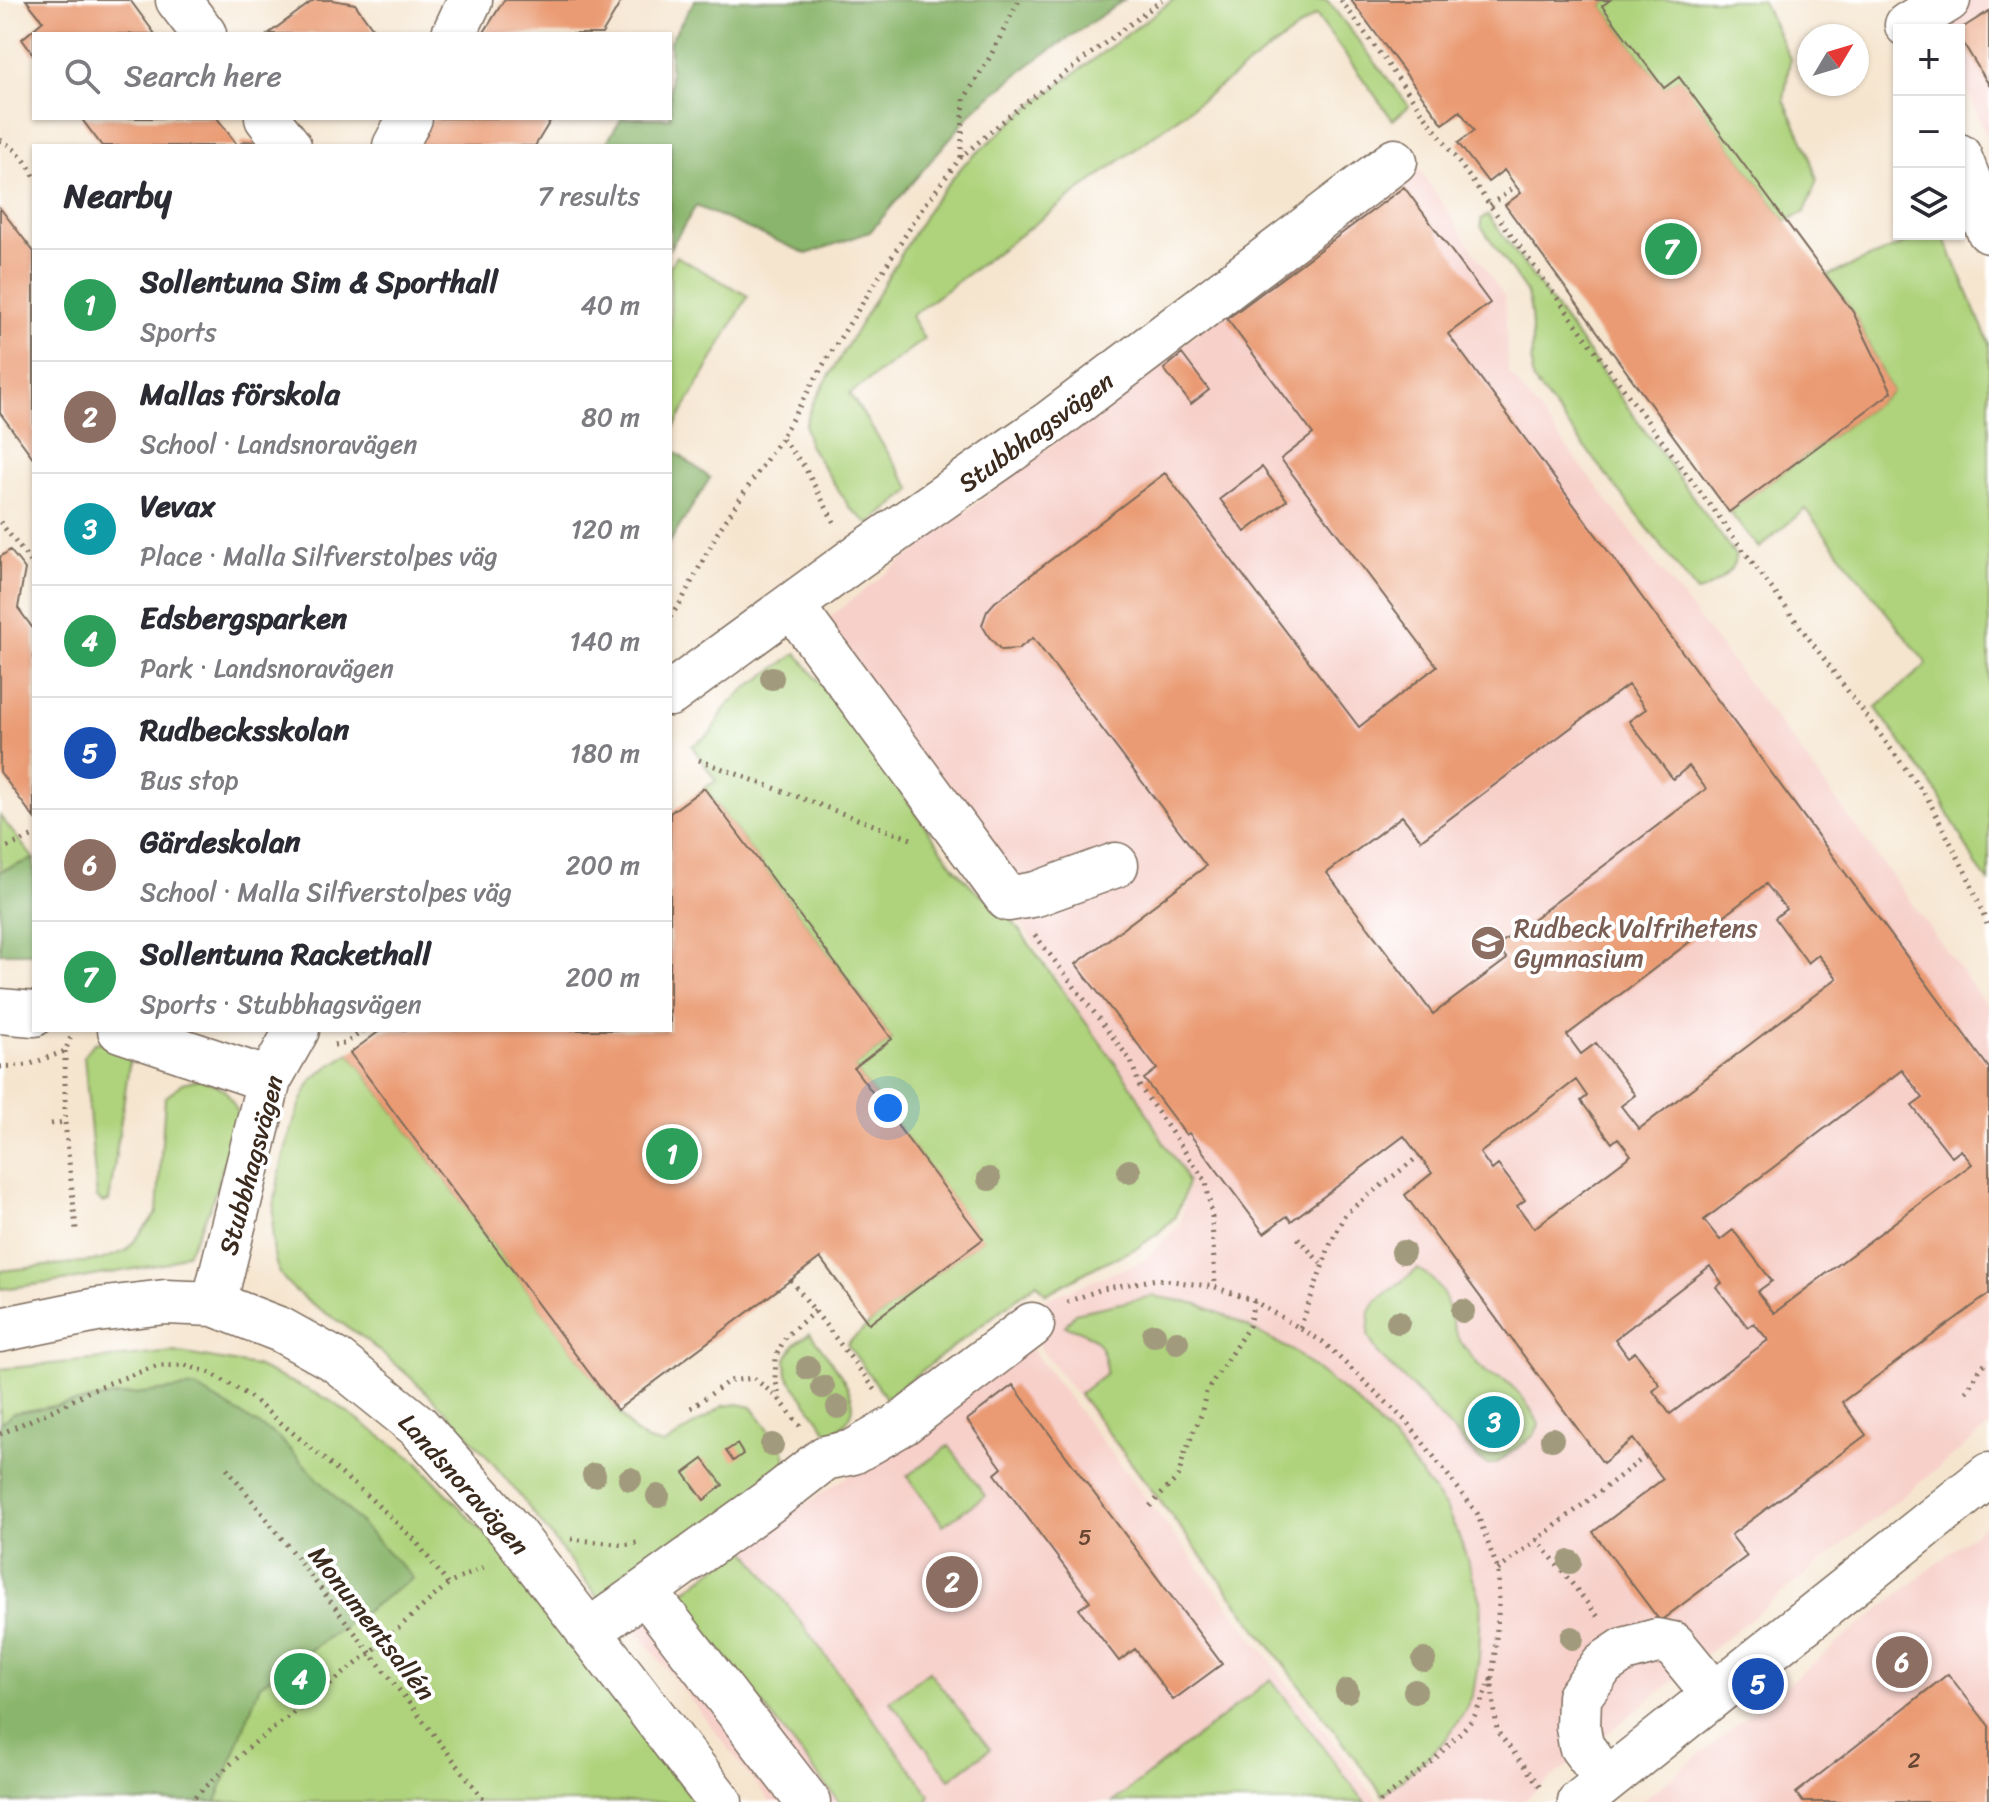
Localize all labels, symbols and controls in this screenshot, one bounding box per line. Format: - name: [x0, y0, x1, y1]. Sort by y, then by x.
- north arrow: [1797, 24, 1869, 96]
- map controls: [1893, 24, 1965, 240]
- button: +: [1893, 24, 1965, 96]
- search box: [32, 32, 672, 120]
- text: Search here: [124, 49, 282, 103]
- icon: search: [60, 54, 104, 98]
- button: −: [1893, 96, 1965, 168]
- text: Nearby: [64, 166, 172, 226]
- button: layers: [1893, 168, 1965, 240]
- text: 7 results: [538, 173, 640, 219]
- pin: 7: [1645, 219, 1697, 279]
- text: Sollentuna Sim & Sporthall: [140, 255, 498, 309]
- text: 1: [84, 282, 96, 328]
- text: 40 m: [581, 282, 640, 328]
- text: Sports: [140, 309, 216, 355]
- street label: Stubbhagsvägen: [948, 359, 1124, 505]
- text: Mallas förskola: [140, 367, 340, 421]
- text: 2: [82, 394, 98, 440]
- text: 80 m: [581, 394, 640, 440]
- text: School · Landsnoravägen: [140, 421, 417, 467]
- text: Vevax: [140, 479, 215, 533]
- text: 3: [83, 506, 97, 552]
- text: 120 m: [571, 506, 640, 552]
- text: Place · Malla Silfverstolpes väg: [140, 533, 498, 579]
- text: Edsbergsparken: [140, 591, 347, 645]
- text: 4: [82, 618, 98, 664]
- text: 140 m: [569, 618, 640, 664]
- text: Park · Landsnoravägen: [140, 645, 394, 691]
- text: Rudbecksskolan: [140, 703, 349, 757]
- text: 5: [82, 730, 98, 776]
- text: 180 m: [570, 730, 640, 776]
- text: Bus stop: [140, 757, 238, 803]
- text: Gärdeskolan: [140, 815, 301, 869]
- text: 6: [83, 842, 97, 888]
- text: 200 m: [565, 842, 640, 888]
- text: School · Malla Silfverstolpes väg: [140, 869, 512, 915]
- place label: Rudbeck Valfrihetens Gymnasium: [1514, 905, 1757, 981]
- school or university icon: Rudbeck Valfrihetens Gymnasium: [1469, 924, 1507, 962]
- text: Sollentuna Rackethall: [140, 927, 431, 981]
- text: 7: [83, 954, 97, 1000]
- text: 200 m: [565, 954, 640, 1000]
- text: Sports · Stubbhagsvägen: [140, 981, 422, 1027]
- street label: Stubbhagsvägen: [205, 1070, 297, 1260]
- your location: [868, 1088, 908, 1128]
- pin: 1: [646, 1124, 698, 1184]
- pin: 3: [1468, 1392, 1520, 1452]
- street label: Landsnoravägen: [387, 1402, 541, 1566]
- house number: 5: [1078, 1518, 1092, 1557]
- street label: Monumentsallén: [296, 1535, 448, 1711]
- pin: 2: [926, 1552, 978, 1612]
- pin: 6: [1876, 1632, 1928, 1692]
- pin: 4: [274, 1649, 326, 1709]
- pin: 5: [1732, 1654, 1784, 1714]
- house number: 2: [1908, 1741, 1921, 1780]

